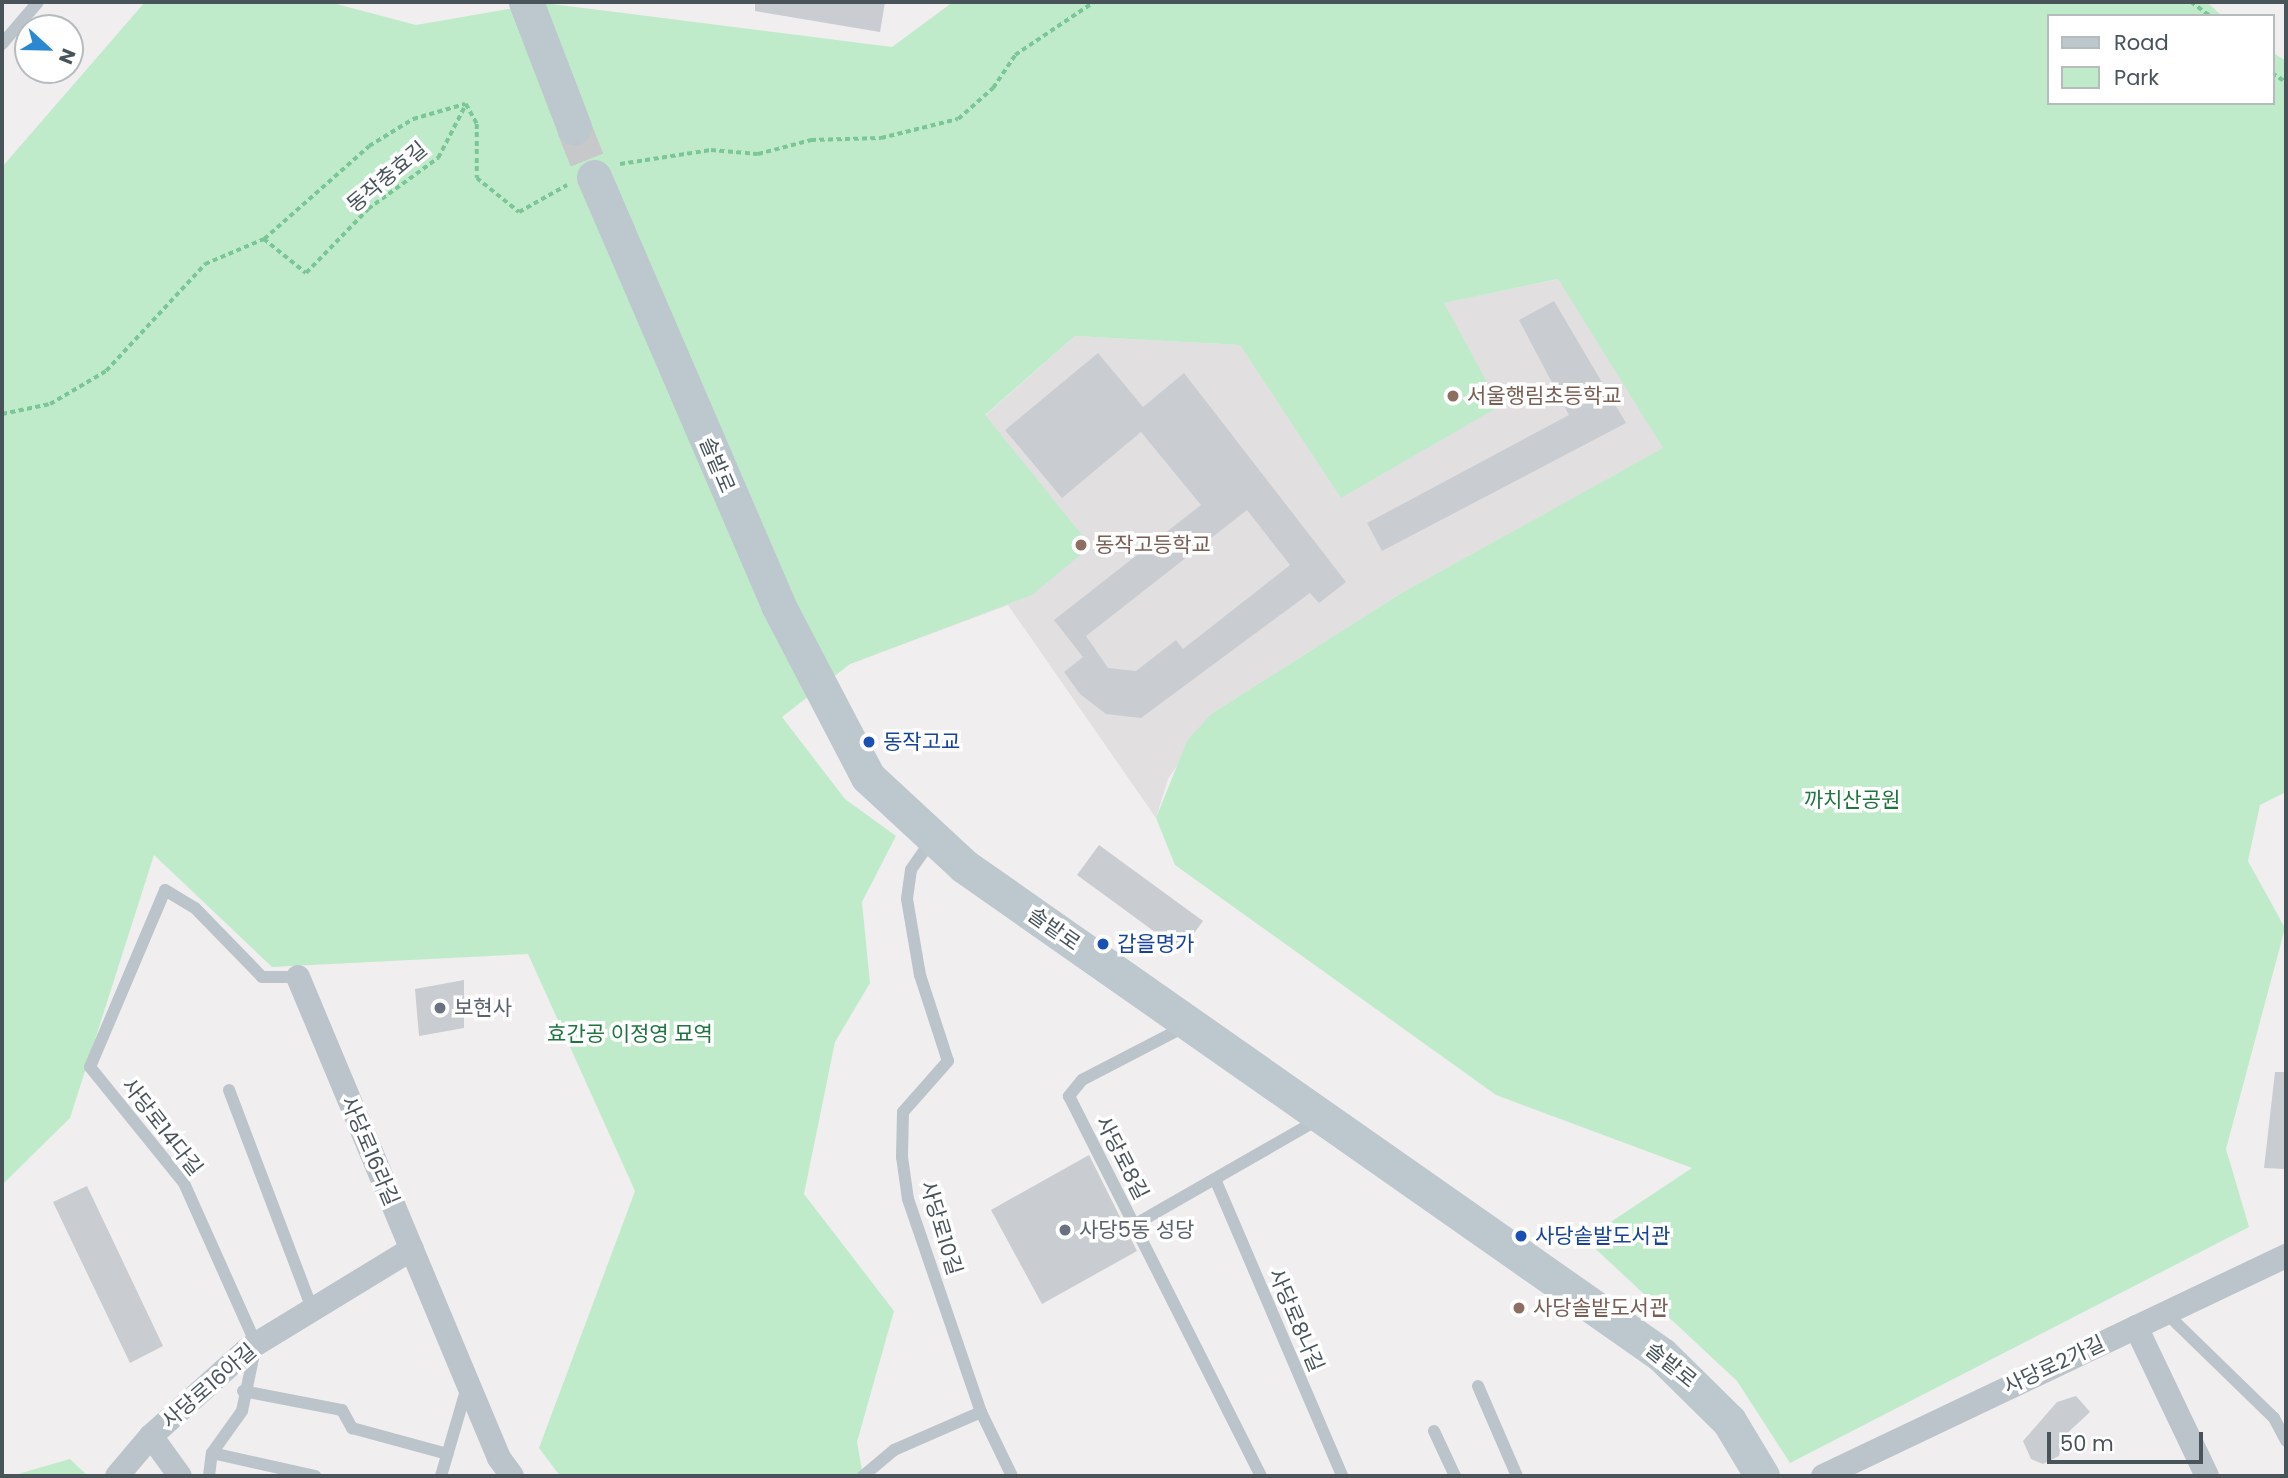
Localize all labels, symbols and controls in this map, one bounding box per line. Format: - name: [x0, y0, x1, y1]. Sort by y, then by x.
- north arrow: [14, 14, 84, 84]
- legend: [2046, 14, 2274, 105]
- text: Road: [2114, 28, 2169, 57]
- text: N: [52, 45, 82, 68]
- text: Park: [2114, 63, 2159, 92]
- street label: 동작충효길: [342, 136, 432, 218]
- place label: 서울행림초등학교: [1467, 383, 1622, 409]
- marker: 서울행림초등학교: [1445, 388, 1461, 404]
- street label: 솔밭로: [694, 433, 740, 497]
- place label: 동작고등학교: [1095, 532, 1211, 558]
- marker: 동작고등학교: [1073, 537, 1089, 553]
- place label: 동작고교: [883, 729, 960, 755]
- marker: 동작고교: [861, 734, 877, 750]
- park label: 까치산공원: [1804, 787, 1900, 813]
- street label: 솔밭로: [1023, 902, 1085, 956]
- place label: 갑을명가: [1117, 931, 1194, 957]
- marker: 갑을명가: [1095, 936, 1111, 952]
- place label: 보현사: [454, 995, 512, 1021]
- marker: 보현사: [432, 1000, 448, 1016]
- park label: 효간공 이정영 묘역: [547, 1021, 713, 1047]
- street label: 사당로14다길: [116, 1073, 208, 1181]
- street label: 사당로16라길: [336, 1092, 404, 1210]
- street label: 사당로8길: [1090, 1112, 1154, 1204]
- street label: 사당로10길: [915, 1178, 967, 1278]
- place label: 사당5동 성당: [1079, 1217, 1194, 1243]
- marker: 사당5동 성당: [1057, 1222, 1073, 1238]
- place label: 사당솥발도서관: [1535, 1223, 1670, 1249]
- marker: 사당솥발도서관: [1513, 1228, 1529, 1244]
- street label: 사당로8나길: [1263, 1265, 1329, 1375]
- place label: 사당솔밭도서관: [1533, 1295, 1668, 1321]
- marker: 사당솔밭도서관: [1511, 1300, 1527, 1316]
- street label: 사당로2가길: [1999, 1331, 2109, 1399]
- street label: 솔밭로: [1641, 1337, 1701, 1393]
- street label: 사당로16아길: [157, 1338, 261, 1434]
- scale bar: [2050, 1418, 2206, 1462]
- text: 50 m: [2060, 1429, 2114, 1458]

